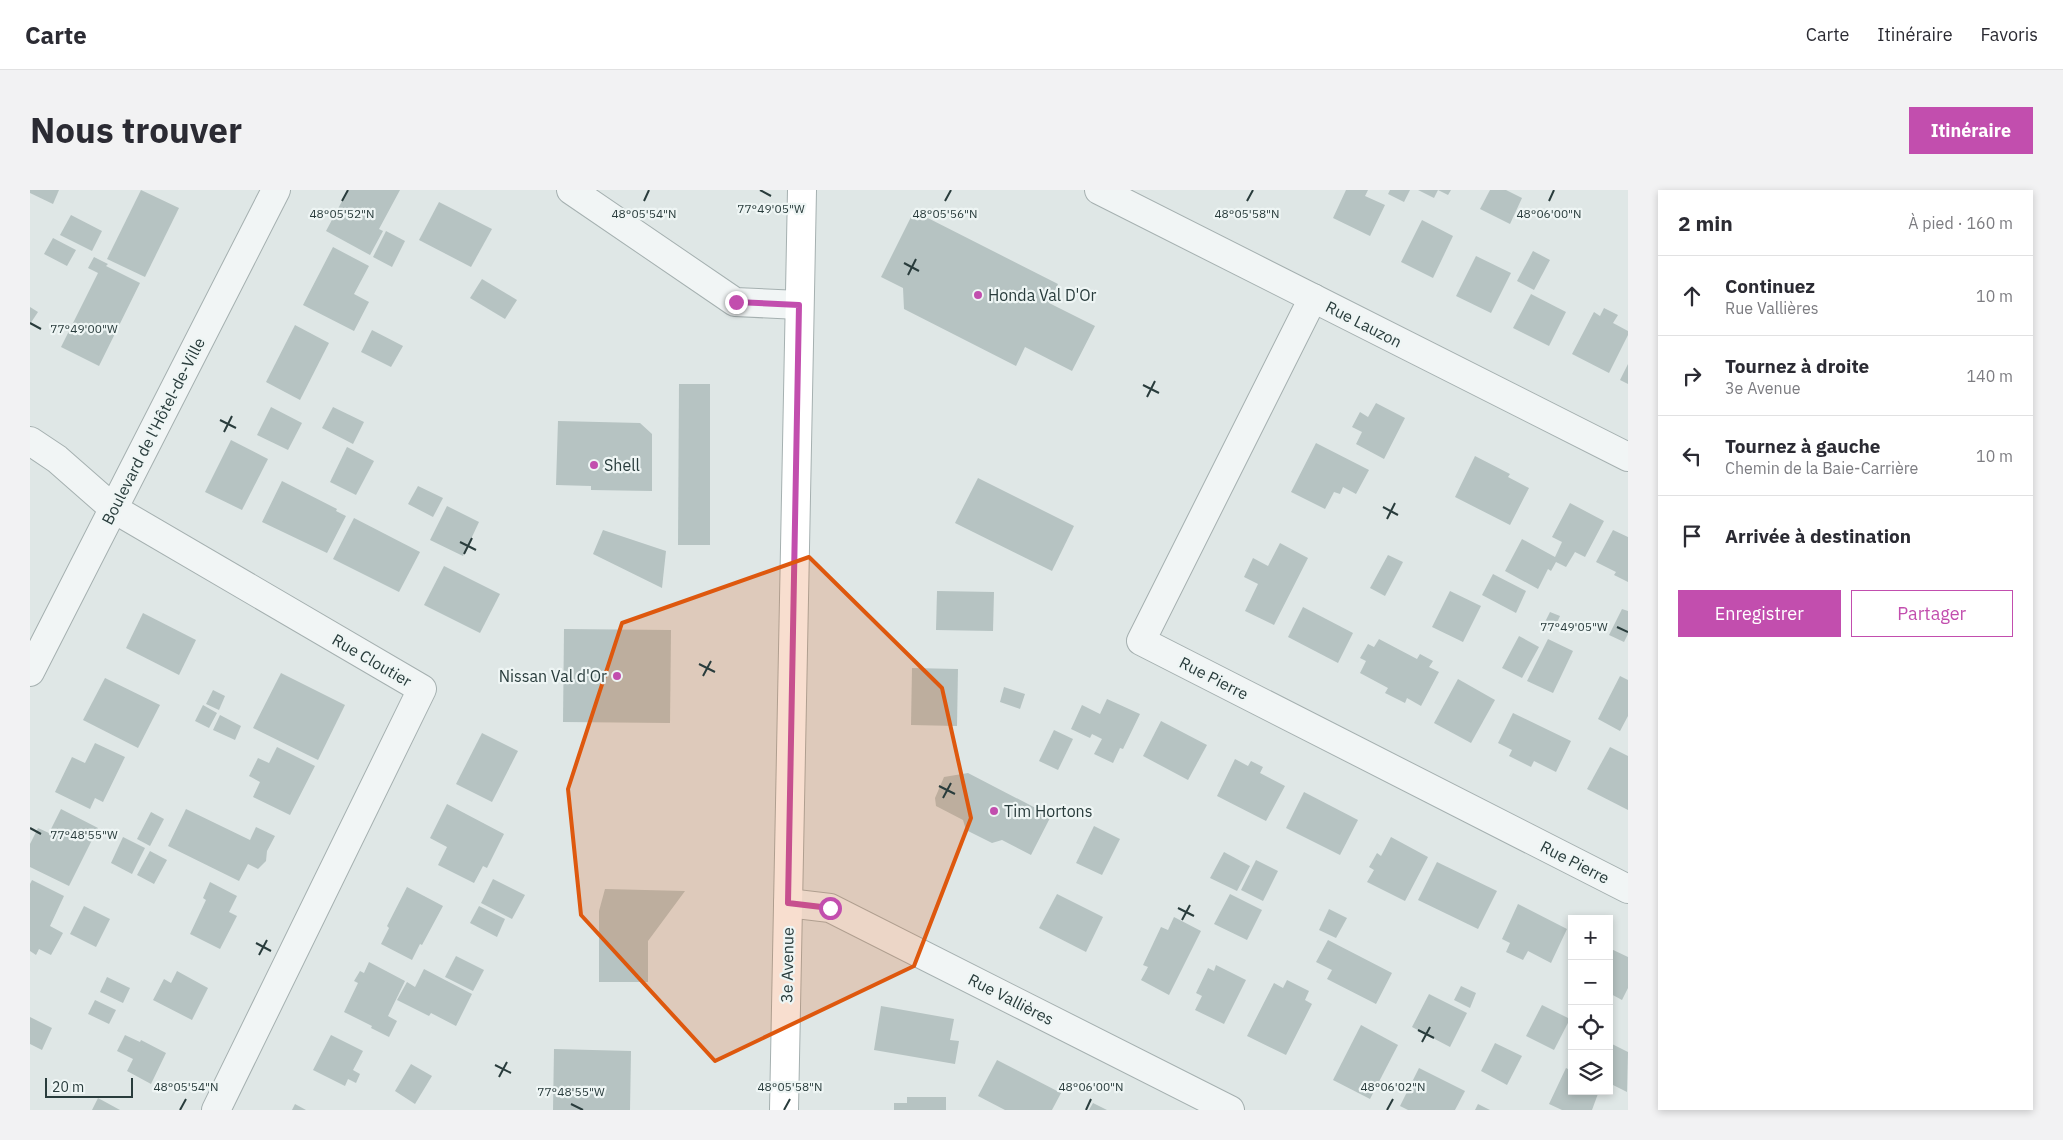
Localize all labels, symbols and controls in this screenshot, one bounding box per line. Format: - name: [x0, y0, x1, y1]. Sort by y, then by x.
- text: Carte: [25, 19, 87, 51]
- text: Carte: [1806, 23, 1849, 46]
- text: Itinéraire: [1877, 23, 1953, 46]
- text: Favoris: [1981, 23, 2038, 46]
- text: Nous trouver: [30, 107, 242, 153]
- button: Itinéraire: [1909, 107, 2033, 154]
- text: 77°49'05"W: [737, 201, 805, 216]
- text: 48°05'52"N: [309, 206, 375, 221]
- text: 48°05'54"N: [611, 206, 677, 221]
- text: 48°05'56"N: [912, 206, 978, 221]
- text: 48°05'58"N: [1214, 206, 1280, 221]
- text: 48°06'00"N: [1516, 206, 1582, 221]
- text: 2 min: [1678, 209, 1733, 237]
- text: À pied · 160 m: [1908, 213, 2013, 233]
- text: Continuez: [1725, 274, 1815, 298]
- icon: ahead: [1678, 282, 1706, 310]
- place label: Honda Val D'Or: [988, 285, 1097, 305]
- text: 10 m: [1976, 286, 2013, 306]
- marker: Honda Val D'Or: [972, 289, 984, 301]
- route end: [725, 291, 748, 314]
- street label: Rue Lauzon: [1323, 296, 1405, 352]
- text: Rue Vallières: [1725, 298, 1818, 318]
- text: 77°49'00"W: [50, 321, 118, 336]
- street label: Boulevard de l'Hôtel-de-Ville: [97, 334, 209, 528]
- text: Tournez à droite: [1725, 354, 1869, 378]
- icon: right: [1678, 362, 1706, 390]
- text: 140 m: [1966, 366, 2013, 386]
- text: 3e Avenue: [1725, 378, 1801, 398]
- text: Tournez à gauche: [1725, 434, 1881, 458]
- icon: left: [1678, 442, 1706, 470]
- text: 10 m: [1976, 446, 2013, 466]
- place label: Shell: [604, 455, 640, 475]
- text: Chemin de la Baie-Carrière: [1725, 458, 1918, 478]
- marker: Shell: [588, 459, 600, 471]
- icon: arrive: [1678, 522, 1706, 550]
- text: Arrivée à destination: [1725, 524, 1911, 548]
- button: Enregistrer: [1678, 590, 1841, 637]
- button: Partager: [1851, 590, 2013, 637]
- text: 77°49'05"W: [1540, 619, 1608, 634]
- street label: Rue Cloutier: [329, 629, 415, 691]
- street label: Rue Pierre: [1176, 652, 1252, 704]
- place label: Nissan Val d'Or: [499, 666, 607, 686]
- marker: Nissan Val d'Or: [611, 670, 623, 682]
- place label: Tim Hortons: [1004, 801, 1093, 821]
- marker: Tim Hortons: [988, 805, 1000, 817]
- text: 77°48'55"W: [50, 827, 118, 842]
- street label: Rue Pierre: [1537, 836, 1613, 888]
- route start: [819, 897, 842, 920]
- map controls: [1568, 915, 1613, 1095]
- button: +: [1568, 915, 1613, 960]
- street label: 3e Avenue: [776, 927, 798, 1003]
- button: −: [1568, 960, 1613, 1005]
- street label: Rue Vallières: [965, 969, 1057, 1029]
- button: locate: [1568, 1005, 1613, 1050]
- button: layers: [1568, 1050, 1613, 1095]
- scale bar: [45, 1075, 132, 1098]
- text: 20 m: [52, 1078, 84, 1096]
- text: 48°05'54"N: [153, 1079, 219, 1094]
- text: 48°05'58"N: [757, 1079, 823, 1094]
- text: 48°06'00"N: [1058, 1079, 1124, 1094]
- text: 48°06'02"N: [1360, 1079, 1426, 1094]
- text: 77°48'55"W: [537, 1084, 605, 1099]

